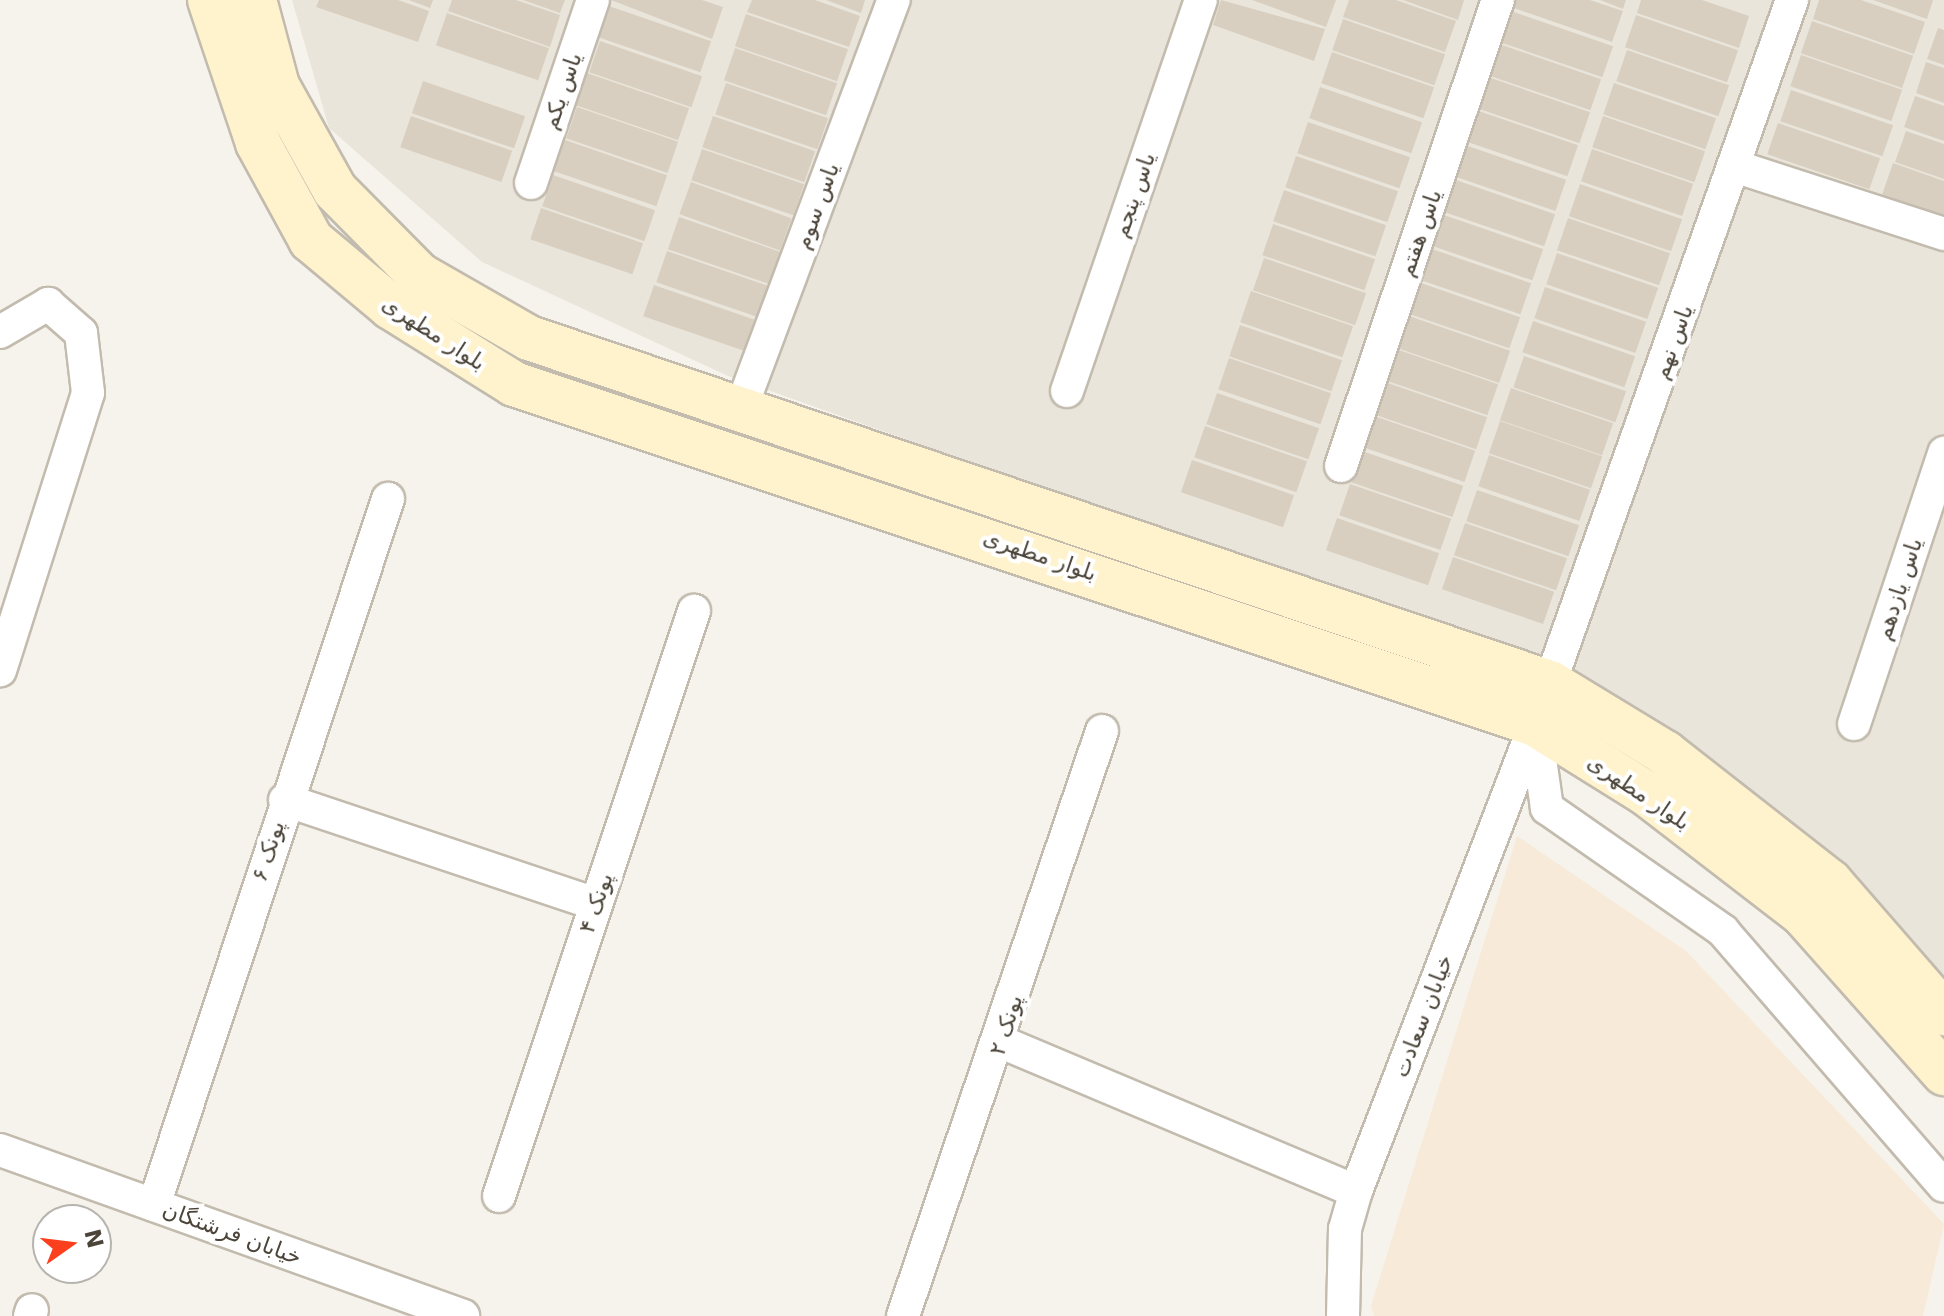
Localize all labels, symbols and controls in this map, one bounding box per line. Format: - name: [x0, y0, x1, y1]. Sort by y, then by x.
- street label: یاس یکم: [537, 49, 587, 133]
- street label: یاس پنجم: [1107, 149, 1161, 241]
- street label: یاس سوم: [789, 159, 845, 253]
- street label: یاس هفتم: [1393, 186, 1447, 280]
- street label: بلوار مطهری: [377, 290, 491, 376]
- street label: یاس نهم: [1647, 301, 1699, 383]
- street label: بلوار مطهری: [980, 523, 1100, 587]
- street label: یاس یازدهم: [1870, 534, 1928, 644]
- street label: بلوار مطهری: [1583, 748, 1695, 836]
- street label: پونک ۶: [246, 817, 290, 885]
- street label: پونک ۴: [573, 869, 619, 937]
- street label: خیابان سعادت: [1388, 951, 1458, 1081]
- street label: پونک ۲: [984, 991, 1028, 1059]
- street label: خیابان فرشتگان: [159, 1196, 305, 1270]
- north arrow: [32, 1204, 112, 1284]
- text: N: [79, 1227, 108, 1251]

